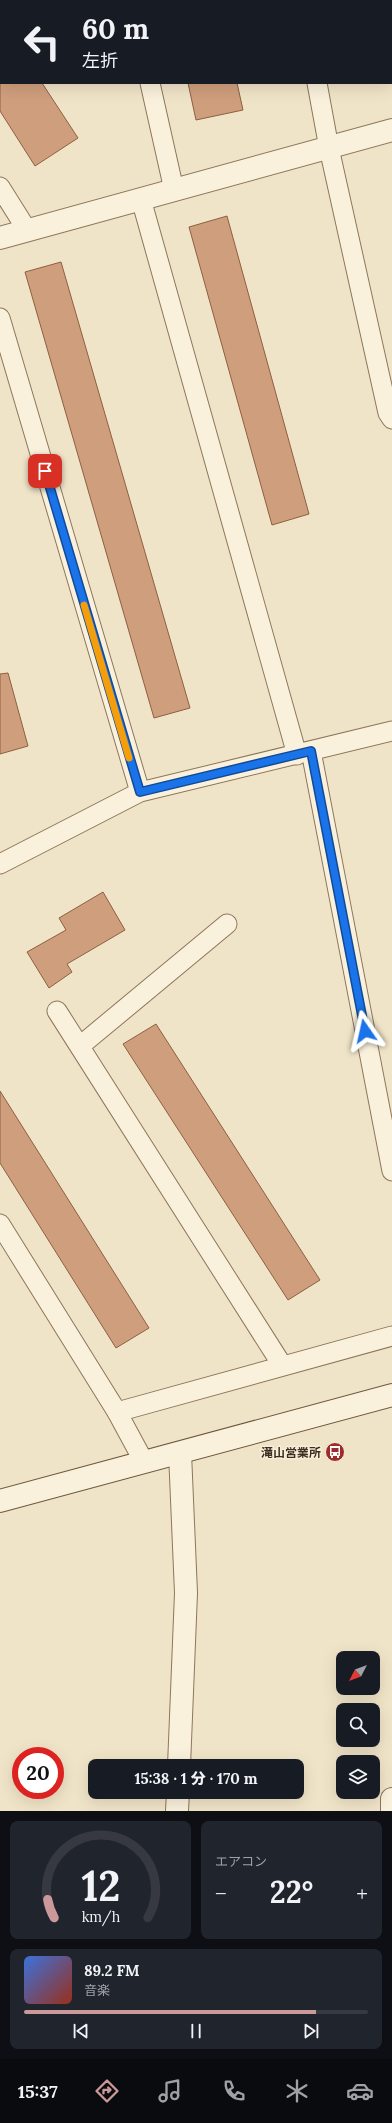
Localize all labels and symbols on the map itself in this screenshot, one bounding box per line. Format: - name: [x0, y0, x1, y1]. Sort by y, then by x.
- pin: [28, 454, 62, 488]
- position arrow: [344, 1010, 386, 1052]
- bus stop icon: 滝山営業所: [324, 1441, 346, 1463]
- place label: 滝山営業所: [261, 1445, 321, 1460]
- north arrow: [336, 1651, 380, 1695]
- speed limit sign: 20: [12, 1747, 64, 1799]

